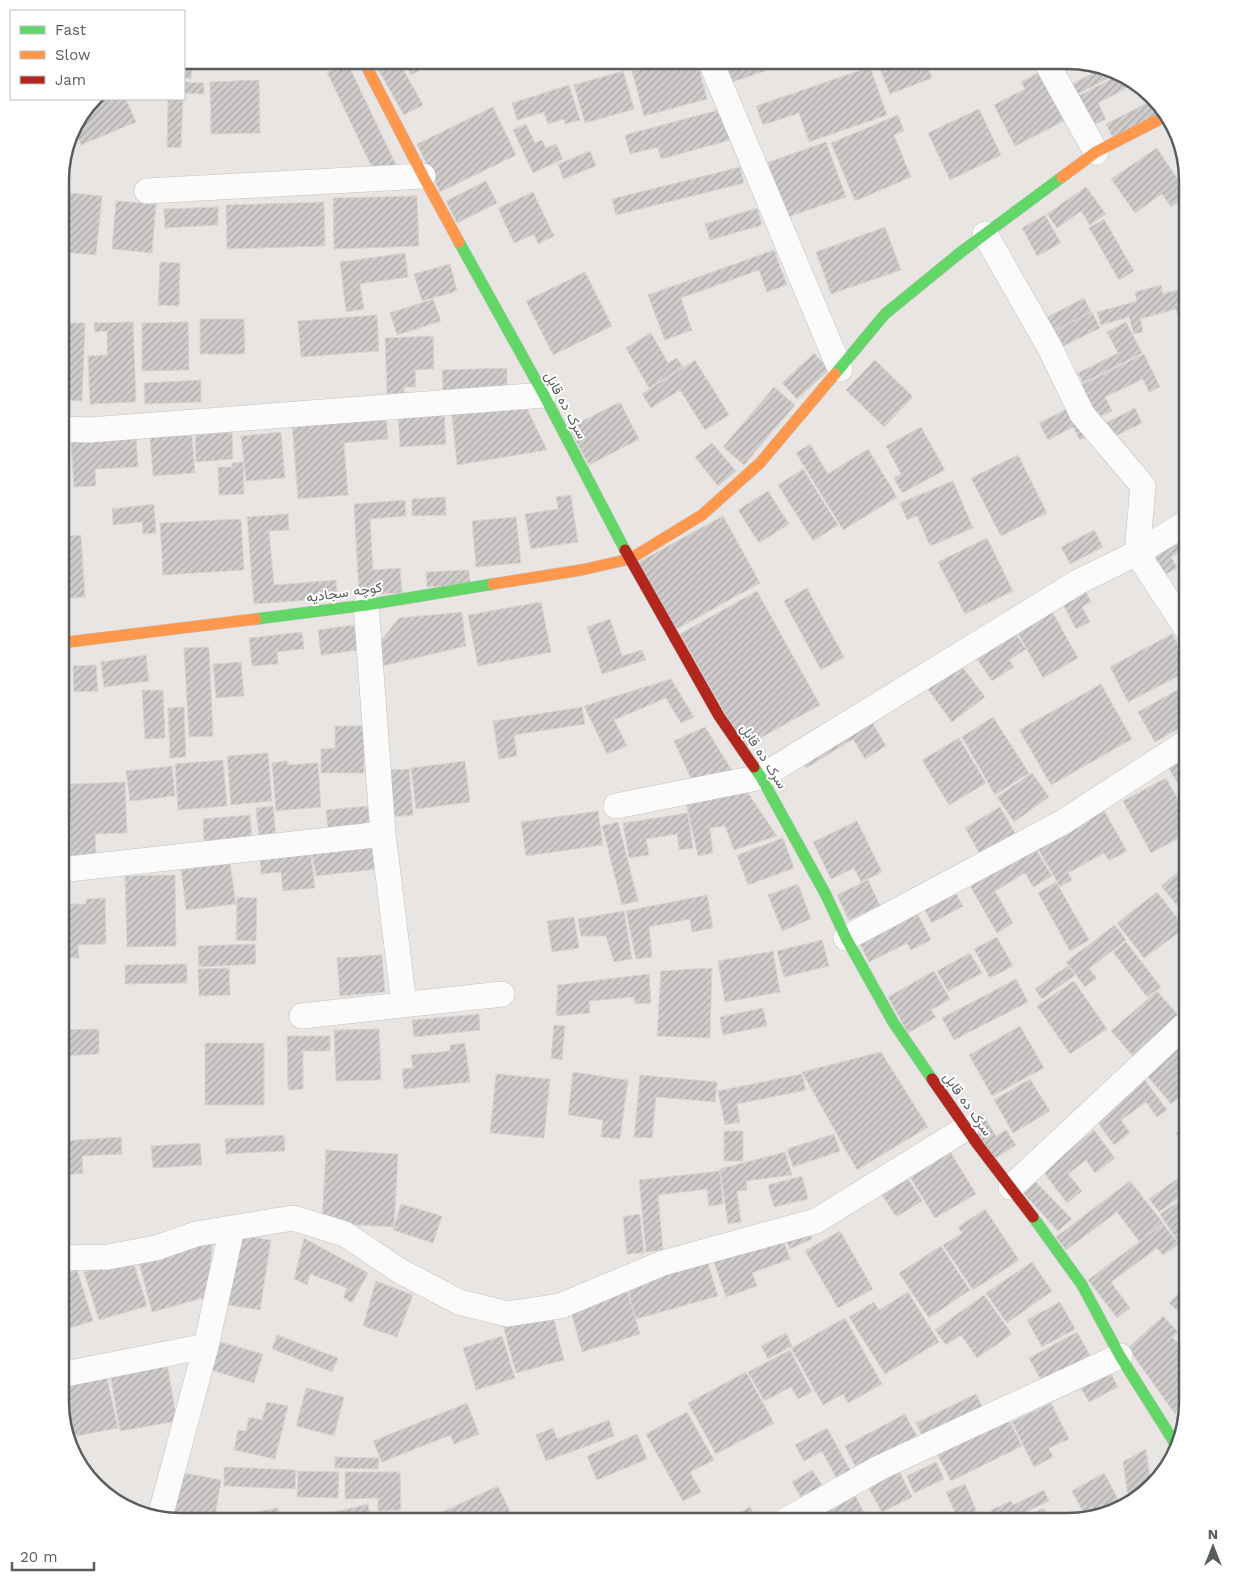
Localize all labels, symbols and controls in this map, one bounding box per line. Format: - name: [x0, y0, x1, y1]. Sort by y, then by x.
- legend: [10, 10, 185, 100]
- text: Fast: [55, 21, 87, 39]
- text: Slow: [55, 46, 91, 64]
- text: Jam: [55, 71, 86, 89]
- street label: سرک ده قابل: [541, 369, 590, 442]
- street label: کوچه سجادیه: [305, 579, 383, 607]
- street label: سرک ده قابل: [736, 721, 791, 792]
- street label: سرک ده قابل: [939, 1069, 996, 1139]
- north arrow: [1188, 1522, 1238, 1572]
- text: N: [1208, 1526, 1218, 1542]
- scale bar: [12, 1540, 95, 1572]
- text: 20 m: [20, 1548, 58, 1566]

